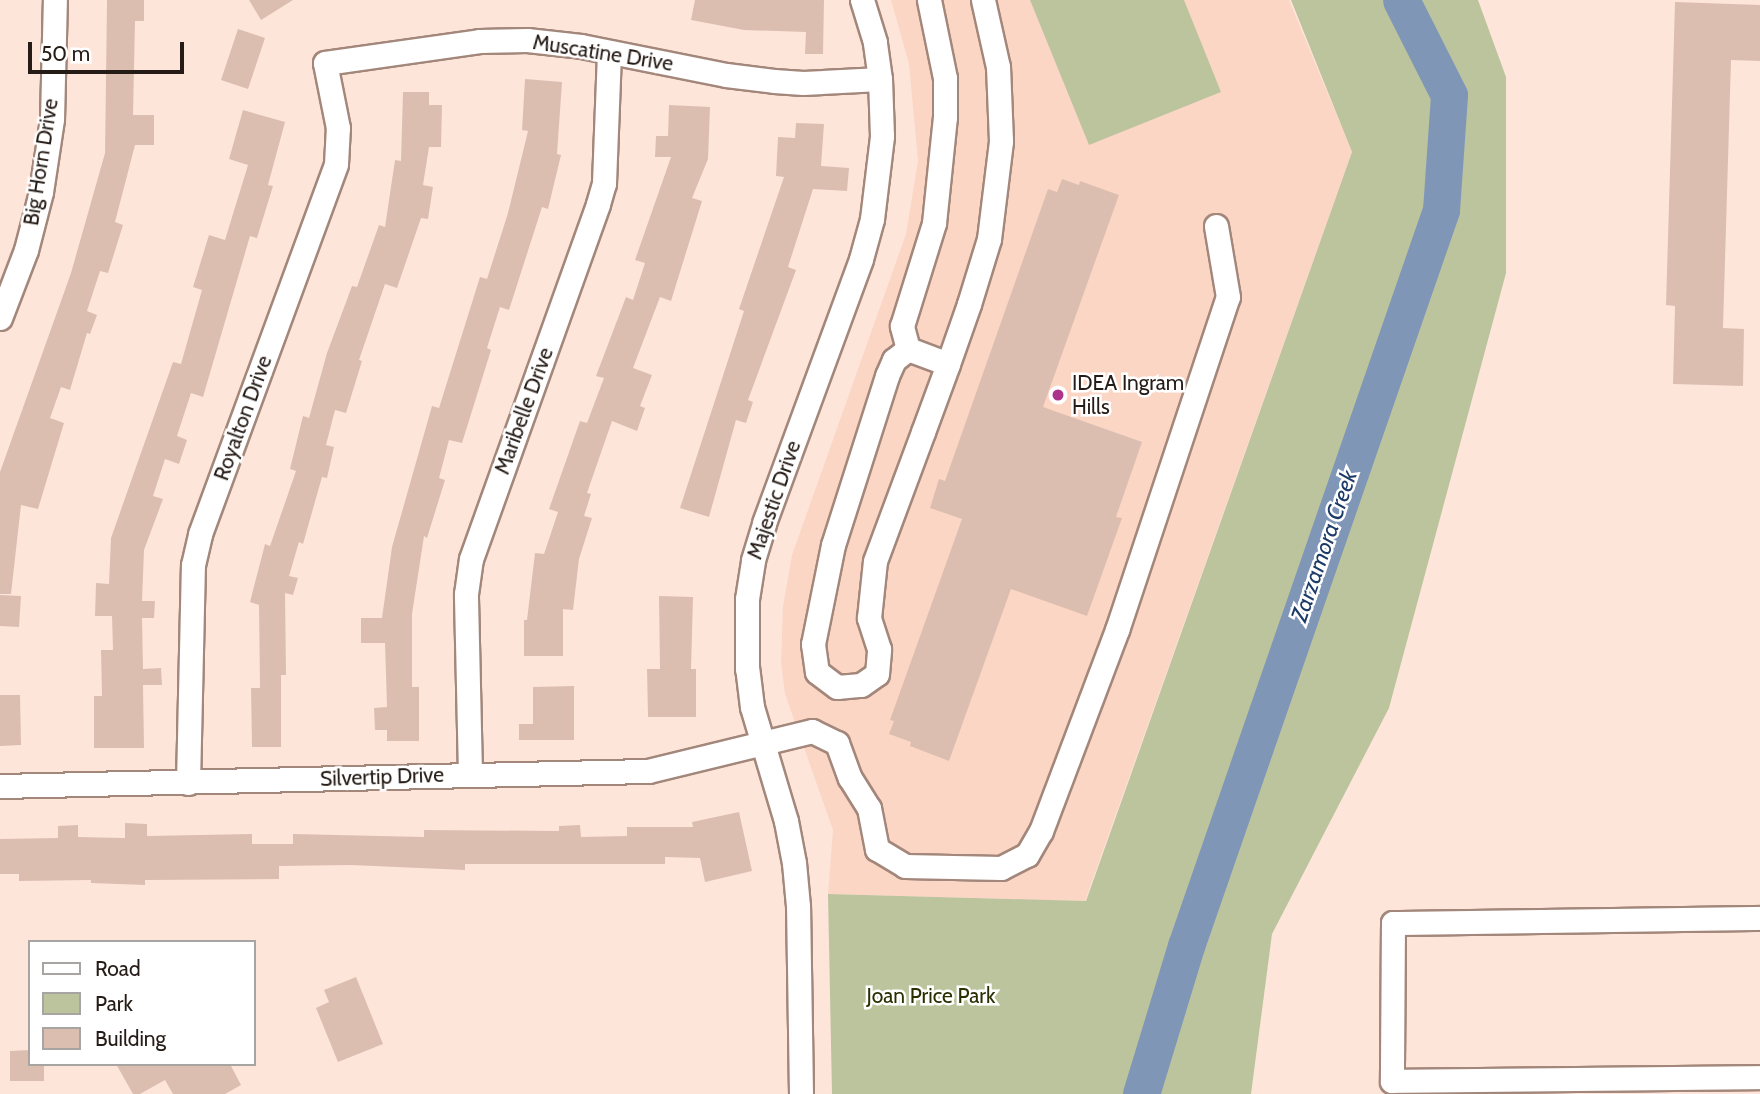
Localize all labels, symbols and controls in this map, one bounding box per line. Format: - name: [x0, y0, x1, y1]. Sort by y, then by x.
- scale bar: [32, 28, 187, 72]
- street label: Muscatine Drive: [531, 29, 675, 77]
- text: 50 m: [41, 41, 90, 66]
- street label: Big Horn Drive: [19, 97, 63, 227]
- street label: Maribelle Drive: [489, 344, 559, 478]
- street label: Royalton Drive: [209, 352, 277, 484]
- place label: IDEA Ingram Hills: [1072, 370, 1184, 420]
- marker: IDEA Ingram Hills: [1050, 387, 1066, 403]
- street label: Majestic Drive: [742, 437, 806, 563]
- water label: Zarzamora Creek: [1285, 467, 1363, 625]
- street label: Silvertip Drive: [320, 762, 444, 792]
- legend: [28, 940, 256, 1066]
- text: Road: [95, 956, 141, 981]
- park label: Joan Price Park: [867, 983, 995, 1009]
- text: Park: [95, 991, 133, 1016]
- text: Building: [95, 1026, 166, 1051]

